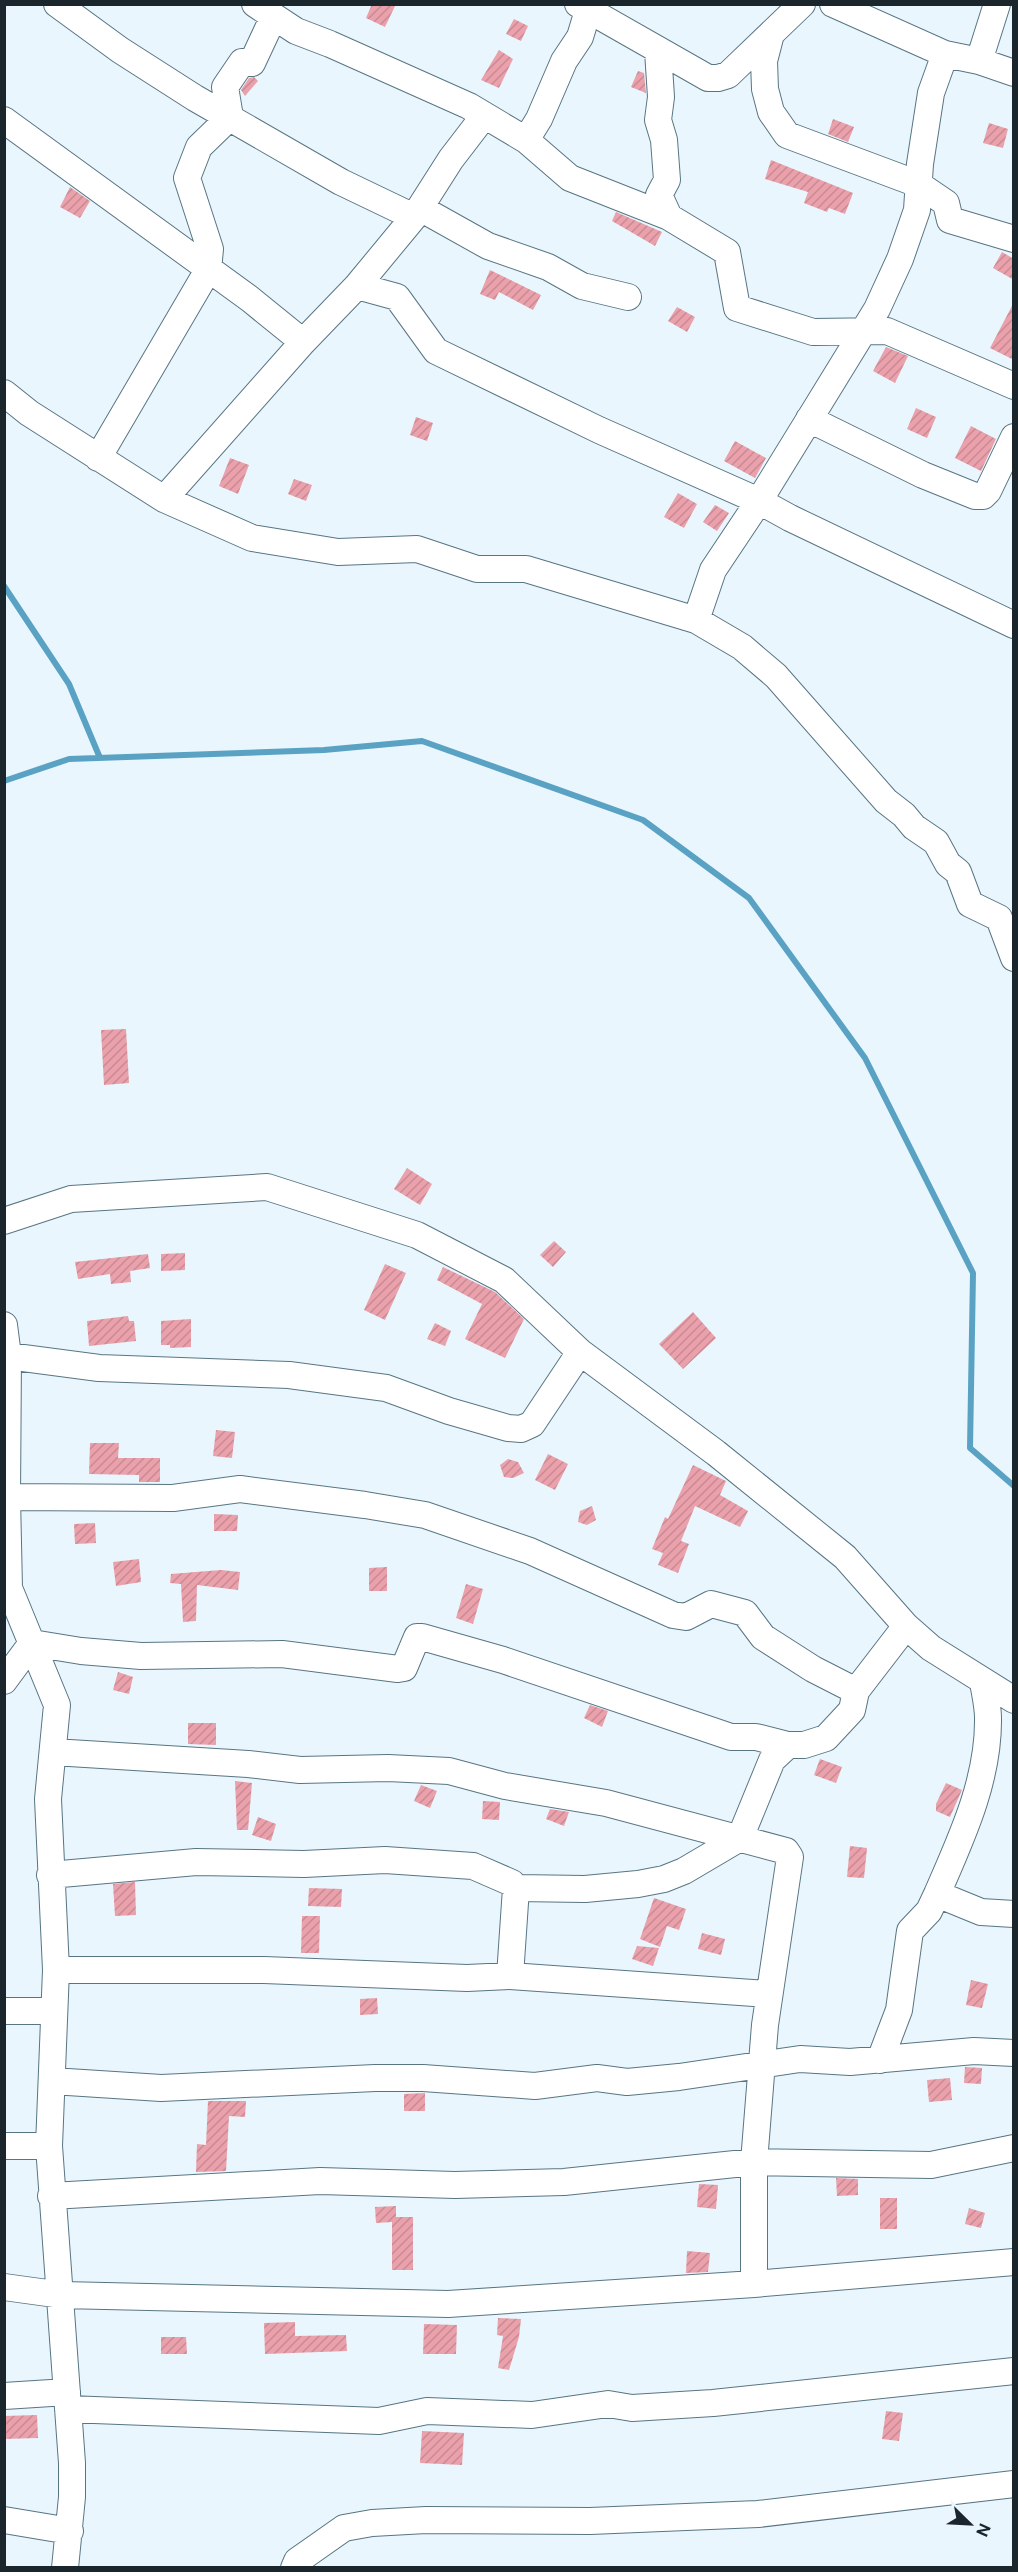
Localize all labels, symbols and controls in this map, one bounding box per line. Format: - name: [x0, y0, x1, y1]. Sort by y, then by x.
- north arrow: [940, 2494, 1000, 2554]
- text: N: [972, 2520, 994, 2539]

